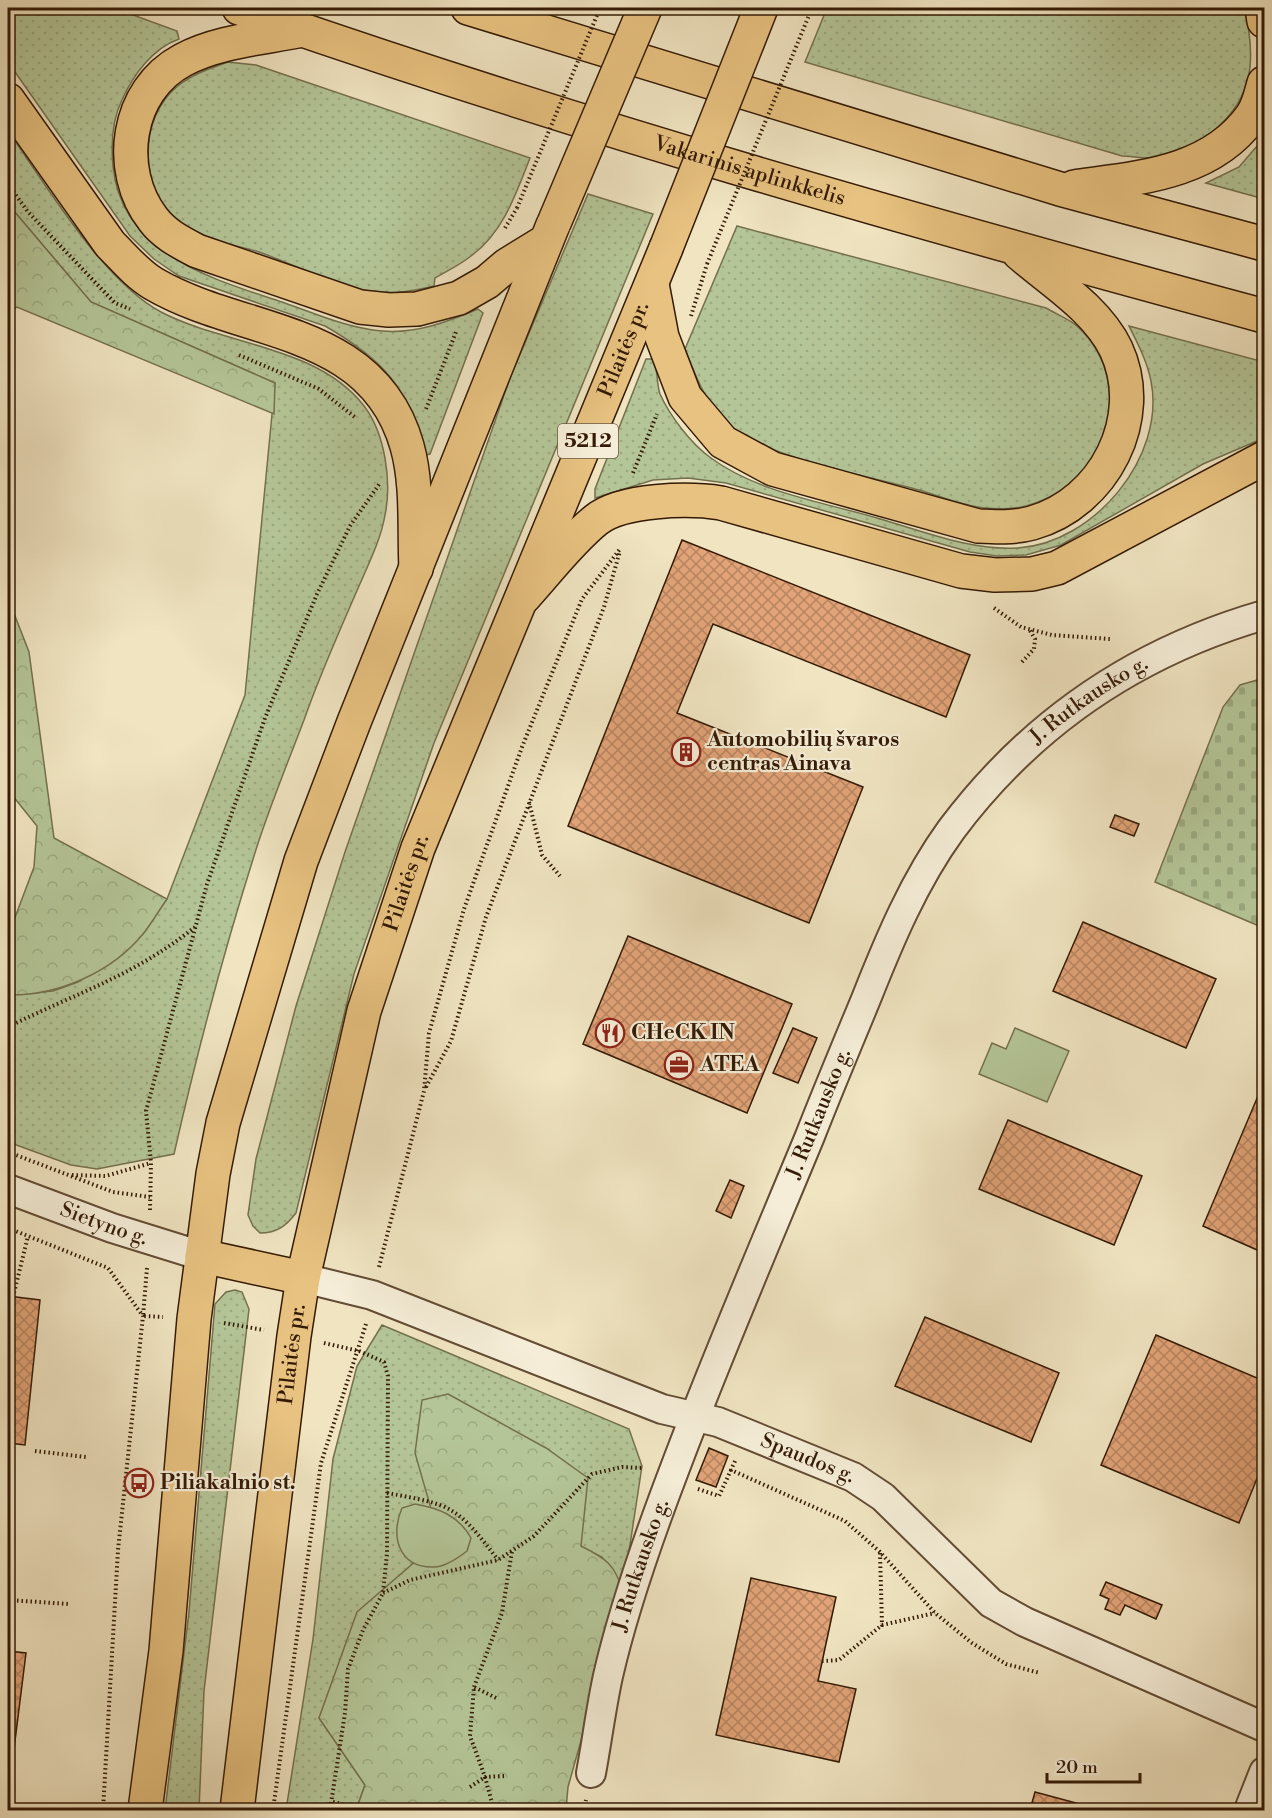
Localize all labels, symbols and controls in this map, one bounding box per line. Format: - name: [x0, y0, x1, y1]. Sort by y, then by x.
- street label: Vakarinis aplinkkelis: [649, 130, 848, 212]
- street label: Pilaitės pr.: [593, 298, 655, 401]
- road number: 5212: [558, 424, 618, 458]
- street label: J. Rutkausko g.: [1024, 651, 1152, 751]
- place label: Automobilių švaros centras Ainava: [706, 727, 899, 777]
- building icon: Automobilių švaros centras Ainava: [670, 736, 702, 768]
- street label: Pilaitės pr.: [378, 830, 435, 935]
- restaurant icon: CHeCK IN: [594, 1017, 626, 1049]
- place label: CHeCK IN: [631, 1020, 735, 1046]
- street label: J. Rutkausko g.: [780, 1045, 857, 1183]
- office icon: ATEA: [663, 1049, 695, 1081]
- place label: ATEA: [699, 1052, 760, 1078]
- street label: Sietyno g.: [56, 1197, 151, 1251]
- street label: Pilaitės pr.: [273, 1302, 312, 1406]
- street label: Spaudos g.: [757, 1428, 859, 1489]
- bus stop icon: Piliakalnio st.: [123, 1467, 155, 1499]
- place label: Piliakalnio st.: [160, 1470, 296, 1496]
- street label: J. Rutkausko g.: [607, 1495, 675, 1635]
- scale bar: [1047, 1746, 1140, 1784]
- text: 20 m: [1056, 1756, 1098, 1779]

